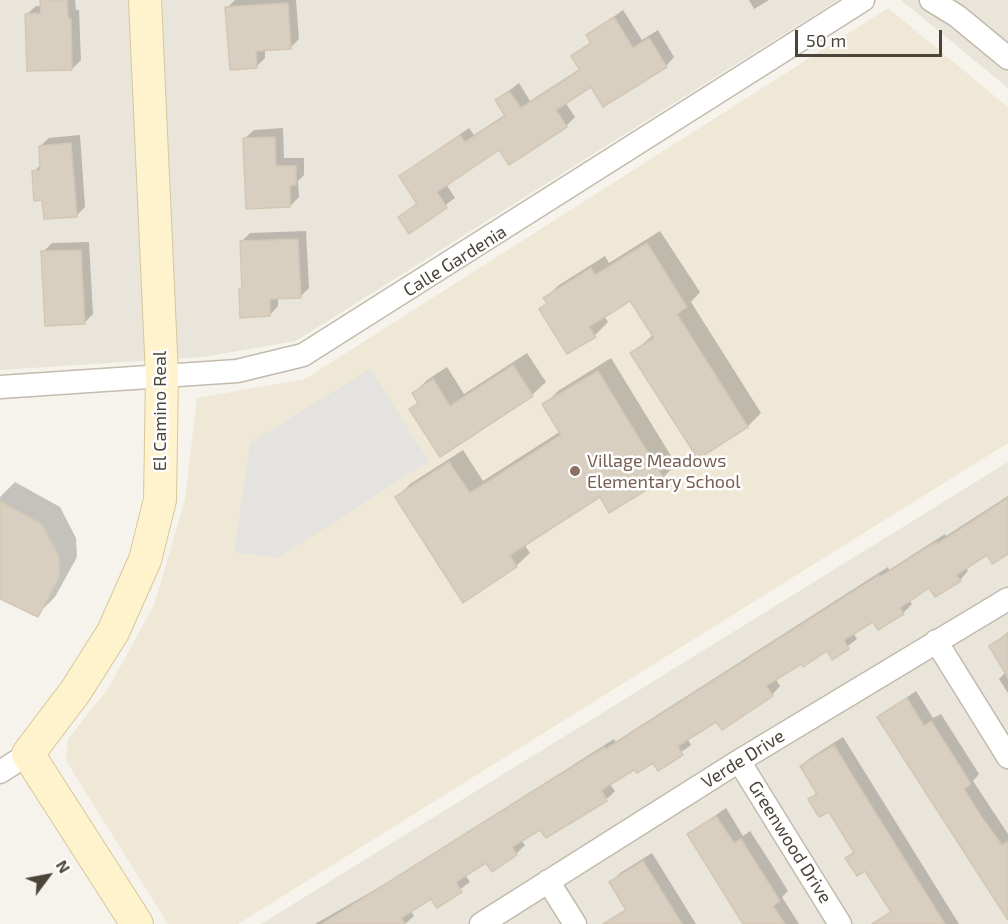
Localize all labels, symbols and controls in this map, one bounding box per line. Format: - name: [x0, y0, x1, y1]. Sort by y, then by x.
- scale bar: [798, 18, 945, 56]
- text: 50 m: [806, 29, 846, 51]
- street label: Calle Gardenia: [399, 221, 511, 301]
- street label: El Camino Real: [149, 351, 171, 471]
- place label: Village Meadows Elementary School: [587, 450, 741, 492]
- marker: Village Meadows Elementary School: [568, 464, 582, 478]
- street label: Verde Drive: [698, 725, 788, 793]
- street label: Greenwood Drive: [744, 777, 836, 907]
- north arrow: [18, 846, 78, 906]
- text: N: [53, 856, 75, 876]

